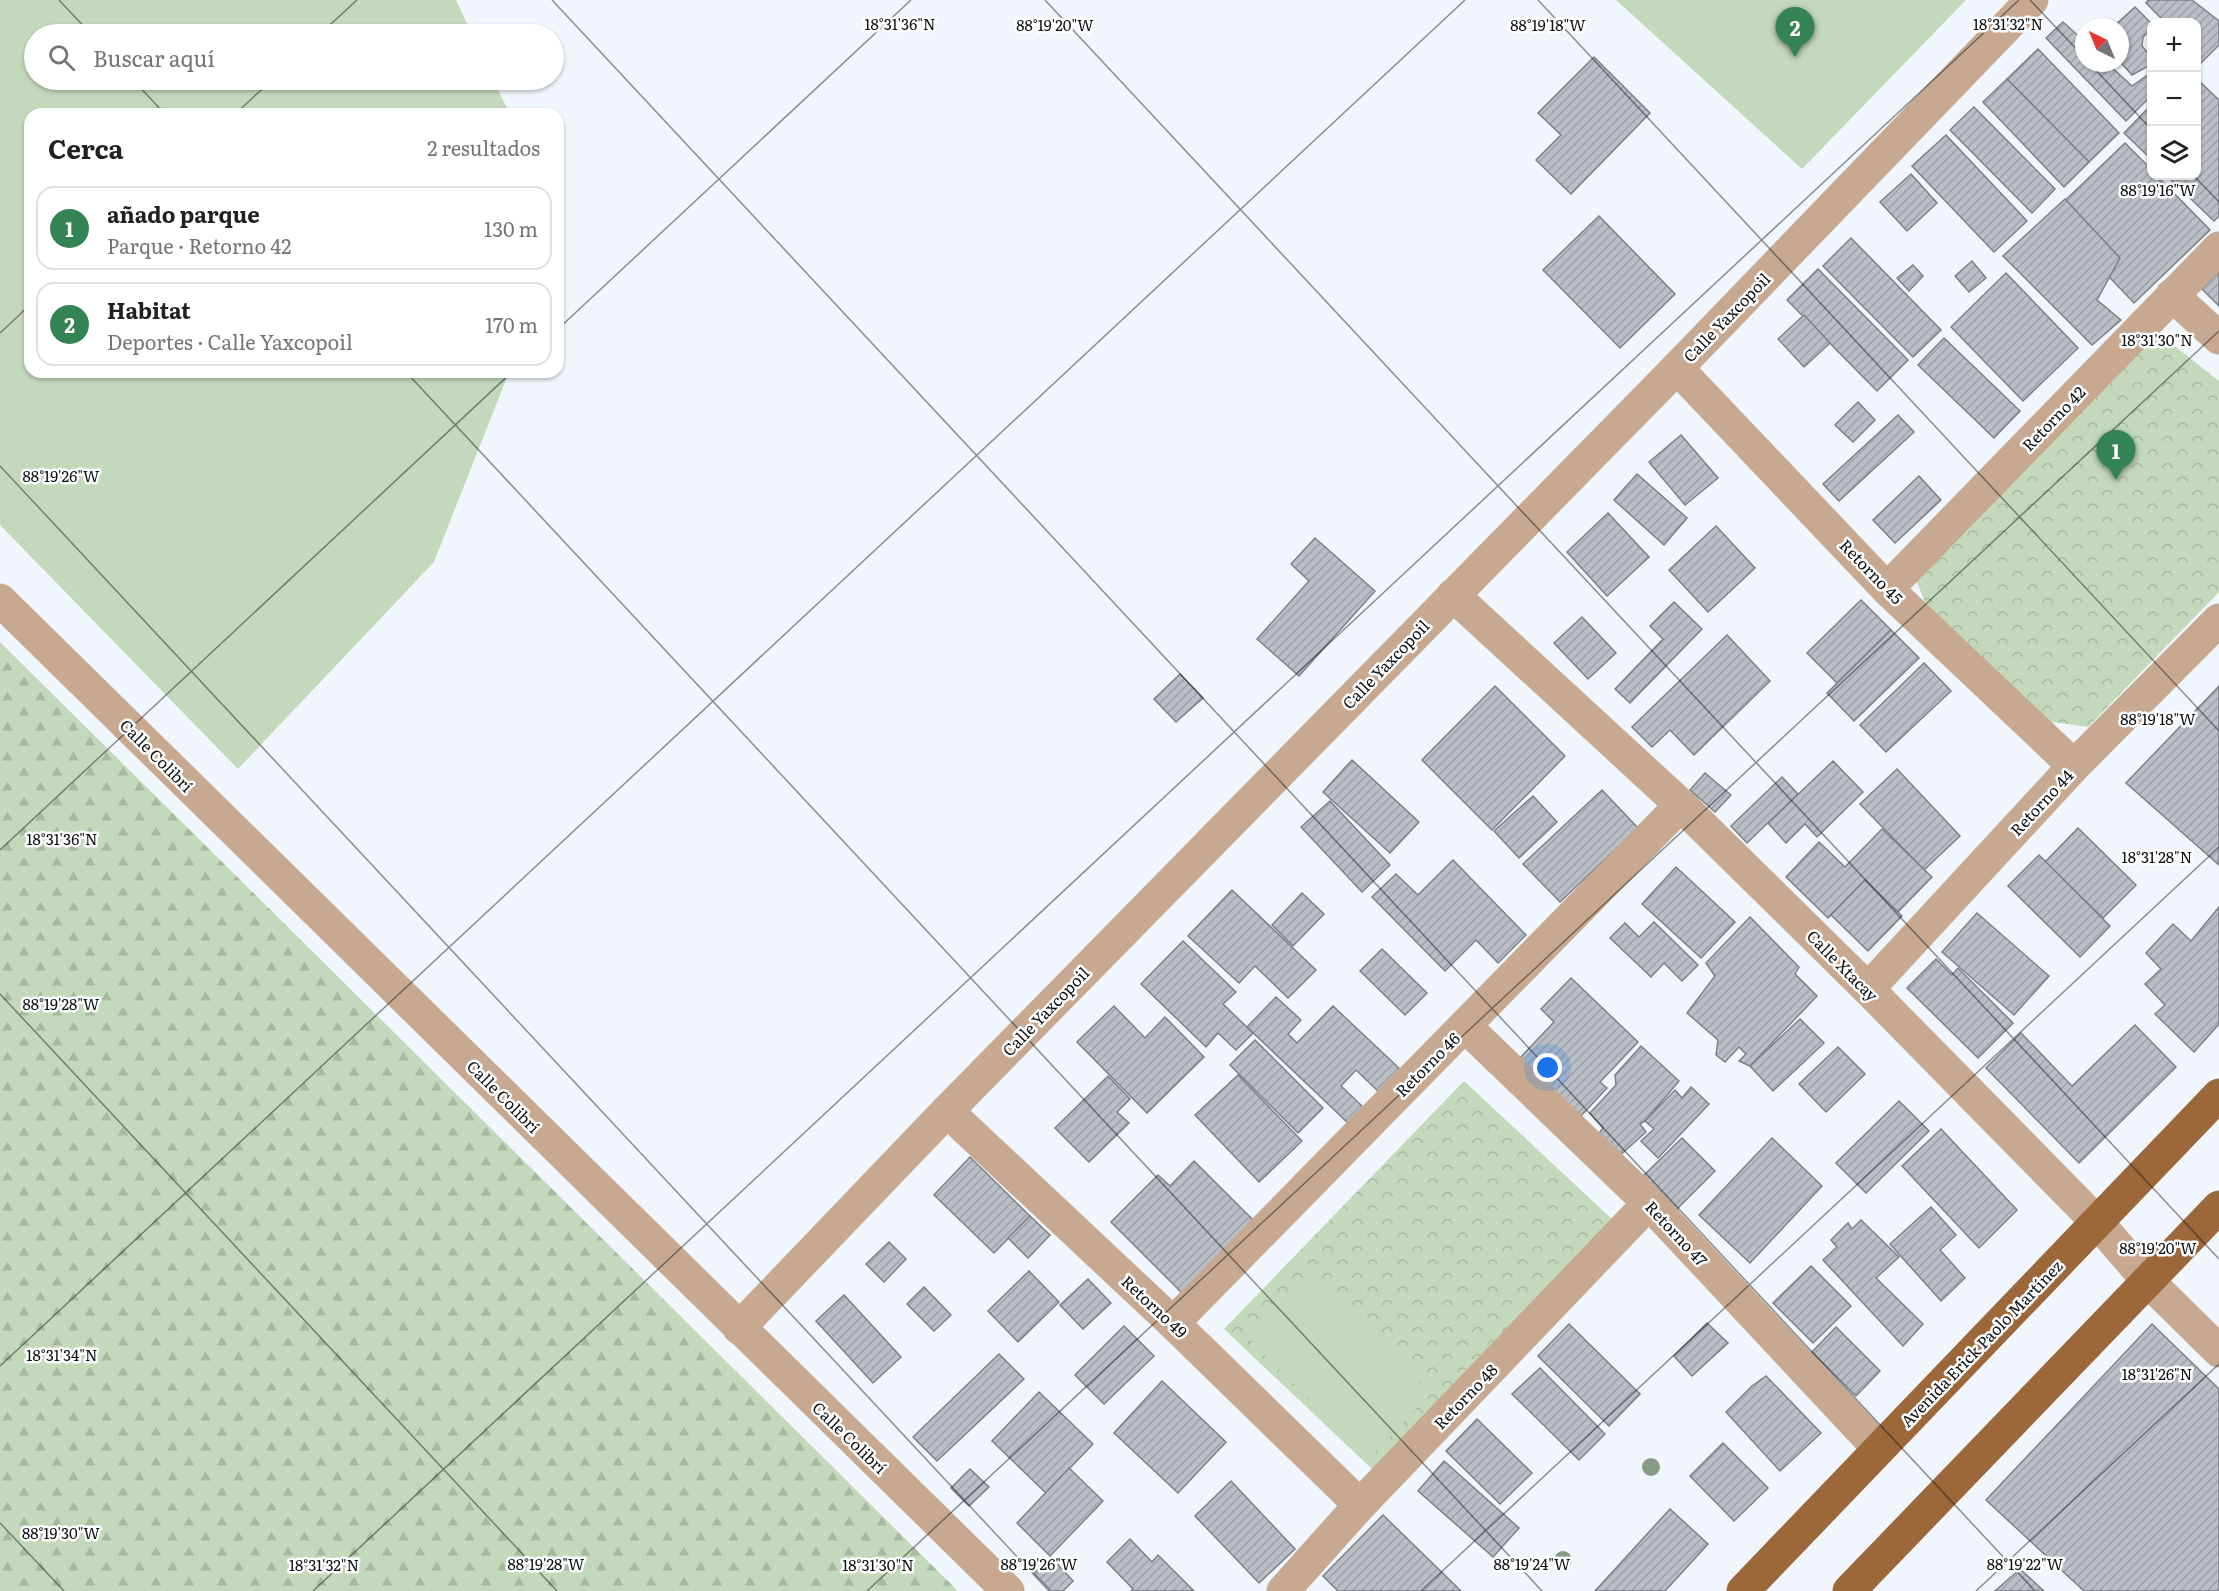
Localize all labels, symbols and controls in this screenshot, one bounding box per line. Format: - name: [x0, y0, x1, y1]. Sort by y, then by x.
- pin: 2: [1776, 8, 1814, 57]
- text: 18°31'36"N: [864, 12, 936, 35]
- text: 18°31'32"N: [1973, 12, 2043, 35]
- text: 88°19'20"W: [1016, 13, 1094, 36]
- text: 88°19'18"W: [1510, 13, 1586, 36]
- north arrow: [2075, 18, 2129, 72]
- map controls: [2147, 18, 2201, 180]
- button: +: [2147, 18, 2201, 72]
- search box: [24, 24, 564, 90]
- icon: search: [45, 41, 78, 74]
- text: Buscar aquí: [93, 41, 215, 74]
- button: −: [2147, 72, 2201, 126]
- button: layers: [2147, 126, 2201, 180]
- text: Cerca: [48, 128, 124, 167]
- text: 2 resultados: [427, 132, 540, 162]
- text: 88°19'16"W: [2120, 178, 2196, 201]
- text: añado parque: [107, 197, 260, 230]
- text: 1: [65, 213, 74, 243]
- text: 130 m: [484, 213, 538, 243]
- text: Parque · Retorno 42: [107, 230, 291, 260]
- street label: Calle Yaxcopoil: [1677, 267, 1775, 367]
- text: Habitat: [107, 293, 191, 326]
- text: 2: [64, 309, 75, 339]
- text: 170 m: [485, 309, 538, 339]
- text: Deportes · Calle Yaxcopoil: [107, 326, 353, 356]
- text: 18°31'30"N: [2121, 328, 2193, 351]
- street label: Retorno 42: [2016, 380, 2090, 456]
- pin: 1: [2096, 430, 2136, 480]
- text: 88°19'26"W: [23, 464, 100, 487]
- street label: Retorno 45: [1835, 533, 1909, 609]
- street label: Calle Yaxcopoil: [1336, 614, 1434, 714]
- text: 88°19'18"W: [2120, 707, 2196, 730]
- street label: Calle Colibrí: [115, 713, 199, 797]
- street label: Retorno 44: [2004, 763, 2078, 841]
- text: 18°31'36"N: [26, 827, 98, 850]
- text: 18°31'28"N: [2122, 845, 2192, 868]
- street label: Calle Xtacay: [1802, 924, 1885, 1007]
- street label: Calle Yaxcopoil: [996, 961, 1094, 1061]
- text: 88°19'28"W: [23, 992, 100, 1015]
- street label: Retorno 46: [1389, 1026, 1465, 1102]
- your location: [1533, 1053, 1562, 1082]
- street label: Calle Colibrí: [462, 1054, 546, 1138]
- street label: Retorno 47: [1640, 1195, 1714, 1271]
- text: 88°19'20"W: [2119, 1236, 2197, 1259]
- street label: Avenida Erick Paolo Martínez: [1895, 1254, 2068, 1432]
- street label: Retorno 49: [1117, 1269, 1193, 1343]
- text: 18°31'34"N: [26, 1343, 98, 1366]
- street label: Retorno 48: [1428, 1358, 1503, 1434]
- text: 18°31'26"N: [2122, 1362, 2192, 1385]
- street label: Calle Colibrí: [808, 1395, 892, 1479]
- text: 88°19'30"W: [22, 1521, 101, 1544]
- text: 88°19'28"W: [508, 1552, 585, 1575]
- text: 88°19'26"W: [1001, 1552, 1078, 1575]
- text: 88°19'24"W: [1494, 1552, 1571, 1575]
- text: 88°19'22"W: [1987, 1552, 2064, 1575]
- text: 18°31'32"N: [289, 1553, 359, 1576]
- text: 18°31'30"N: [842, 1553, 914, 1576]

